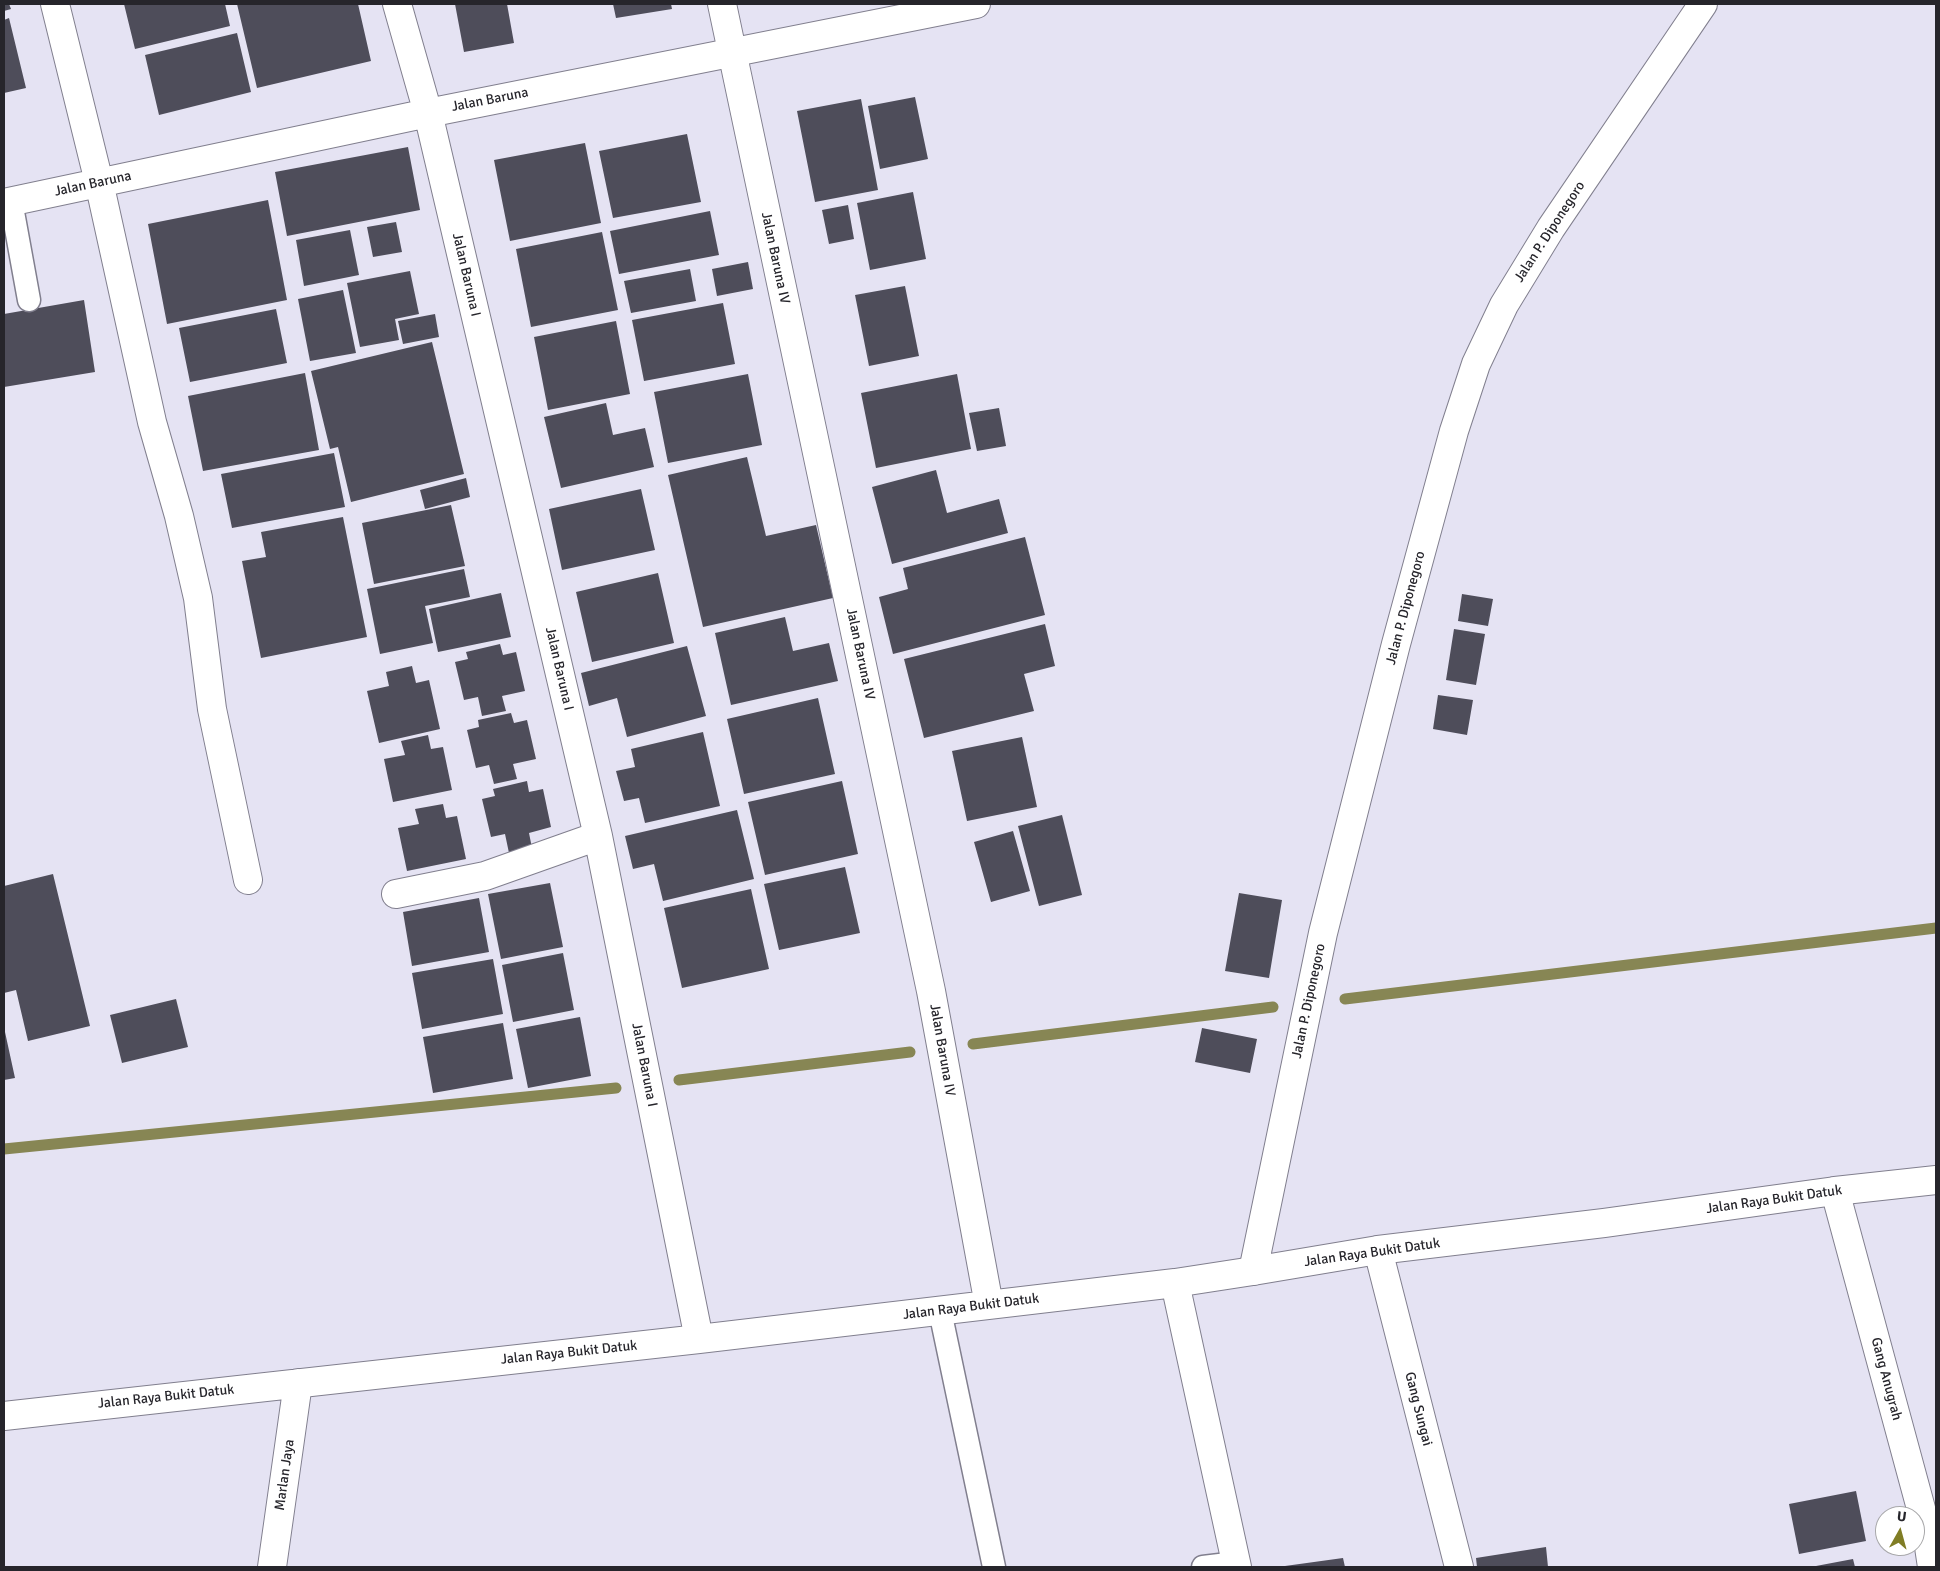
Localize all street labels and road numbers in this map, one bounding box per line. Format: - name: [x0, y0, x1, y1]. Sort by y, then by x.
- street label: Jalan Baruna: [450, 84, 530, 116]
- street label: Jalan Baruna: [53, 168, 133, 200]
- street label: Jalan P. Diponegoro: [1511, 178, 1589, 286]
- street label: Jalan Baruna IV: [757, 211, 793, 305]
- street label: Jalan Baruna I: [448, 232, 484, 318]
- street label: Jalan P. Diponegoro: [1383, 549, 1429, 667]
- street label: Jalan Baruna IV: [842, 607, 878, 701]
- street label: Jalan Baruna I: [541, 626, 577, 712]
- street label: Jalan P. Diponegoro: [1289, 942, 1329, 1060]
- street label: Jalan Baruna IV: [926, 1003, 958, 1097]
- street label: Jalan Baruna I: [628, 1022, 660, 1108]
- street label: Jalan Raya Bukit Datuk: [1705, 1182, 1843, 1218]
- street label: Jalan Raya Bukit Datuk: [1303, 1235, 1441, 1271]
- street label: Jalan Raya Bukit Datuk: [902, 1290, 1040, 1324]
- street label: Gang Anugrah: [1867, 1336, 1905, 1422]
- street label: Jalan Raya Bukit Datuk: [500, 1337, 638, 1369]
- street label: Gang Sungai: [1401, 1370, 1435, 1448]
- street label: Jalan Raya Bukit Datuk: [97, 1381, 235, 1413]
- street label: Marlan Jaya: [272, 1438, 298, 1512]

